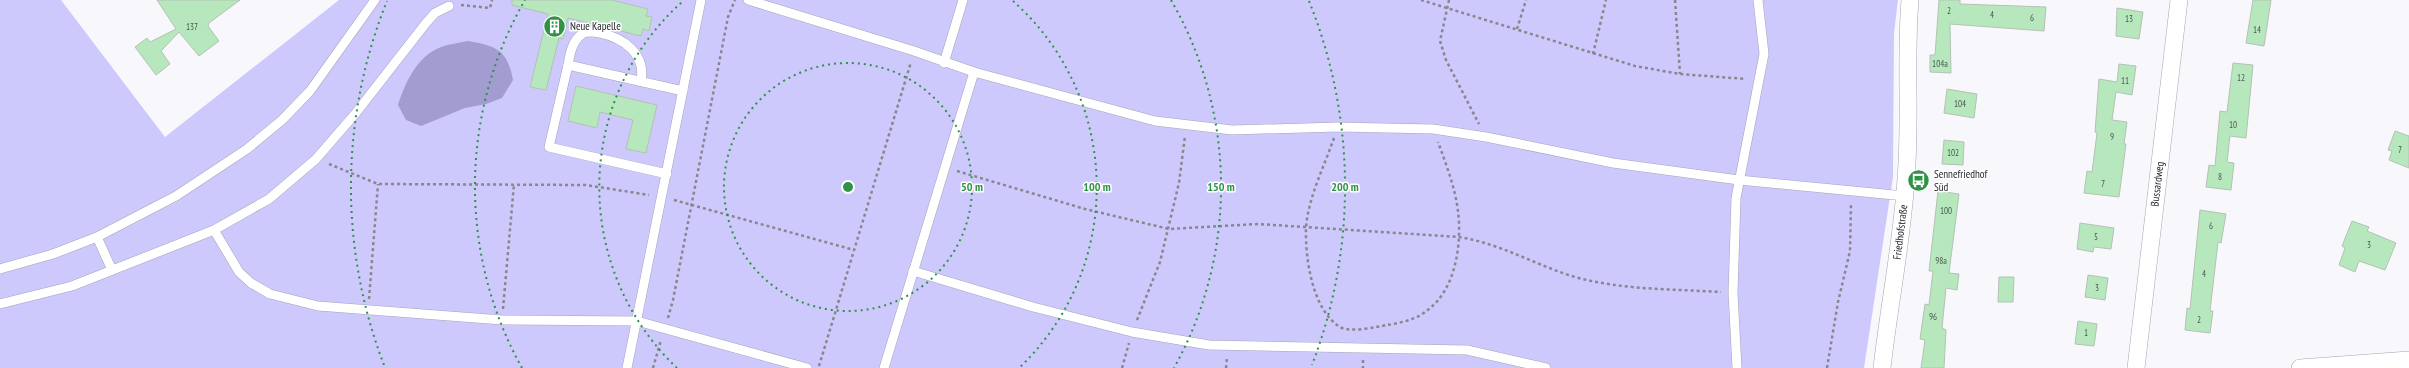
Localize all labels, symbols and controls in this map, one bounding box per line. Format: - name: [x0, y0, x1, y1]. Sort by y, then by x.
- house number: 2: [1947, 5, 1951, 16]
- house number: 4: [1990, 9, 1994, 20]
- house number: 6: [2030, 12, 2034, 23]
- building icon: Neue Kapelle: [542, 13, 568, 39]
- house number: 13: [2125, 13, 2133, 24]
- place label: Neue Kapelle: [570, 19, 621, 33]
- house number: 137: [186, 21, 198, 32]
- house number: 14: [2253, 24, 2261, 35]
- house number: 104a: [1932, 58, 1948, 69]
- house number: 12: [2237, 72, 2245, 83]
- house number: 11: [2121, 75, 2129, 86]
- house number: 104: [1954, 98, 1966, 109]
- house number: 10: [2229, 119, 2237, 130]
- house number: 9: [2110, 131, 2114, 142]
- house number: 7: [2398, 144, 2402, 155]
- house number: 102: [1947, 147, 1959, 158]
- street label: Bussardweg: [2147, 160, 2167, 207]
- bus stop icon: Sennefriedhof Süd: [1905, 167, 1931, 193]
- place label: Sennefriedhof Süd: [1934, 167, 1988, 194]
- house number: 8: [2218, 171, 2222, 182]
- house number: 7: [2101, 178, 2105, 189]
- text: 50 m: [961, 179, 983, 194]
- text: 100 m: [1083, 179, 1111, 194]
- text: 150 m: [1207, 179, 1235, 194]
- text: 200 m: [1331, 179, 1359, 194]
- centre of rings: [841, 180, 855, 194]
- street label: Friedhofstraße: [1890, 203, 1910, 260]
- house number: 100: [1940, 205, 1952, 216]
- house number: 6: [2209, 220, 2213, 231]
- house number: 5: [2094, 231, 2098, 242]
- house number: 3: [2367, 239, 2371, 250]
- house number: 98a: [1935, 255, 1947, 266]
- house number: 4: [2202, 268, 2206, 279]
- house number: 3: [2095, 282, 2099, 293]
- house number: 96: [1929, 311, 1937, 322]
- house number: 2: [2197, 314, 2201, 325]
- house number: 1: [2084, 327, 2088, 338]

